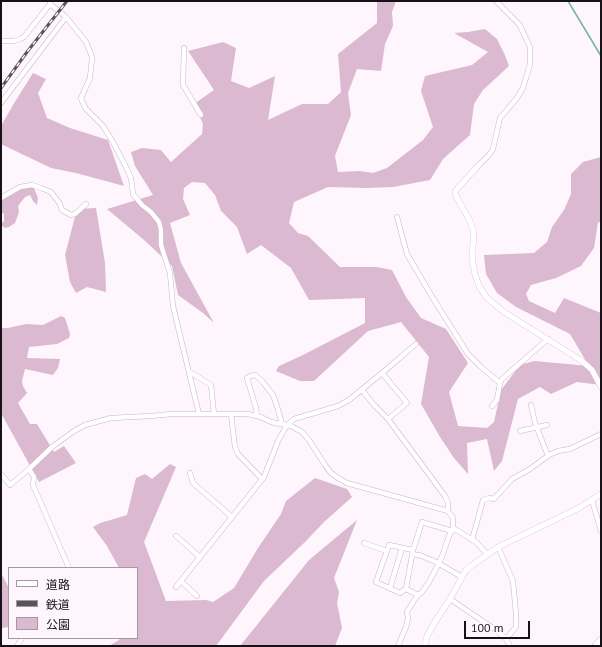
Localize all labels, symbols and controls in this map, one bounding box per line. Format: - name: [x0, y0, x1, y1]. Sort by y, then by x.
- legend: [8, 567, 138, 639]
- text: 道路: [46, 577, 70, 592]
- text: 鉄道: [46, 597, 70, 612]
- scale bar: [466, 613, 532, 639]
- text: 公園: [46, 617, 70, 632]
- text: 100 m: [471, 620, 504, 635]

